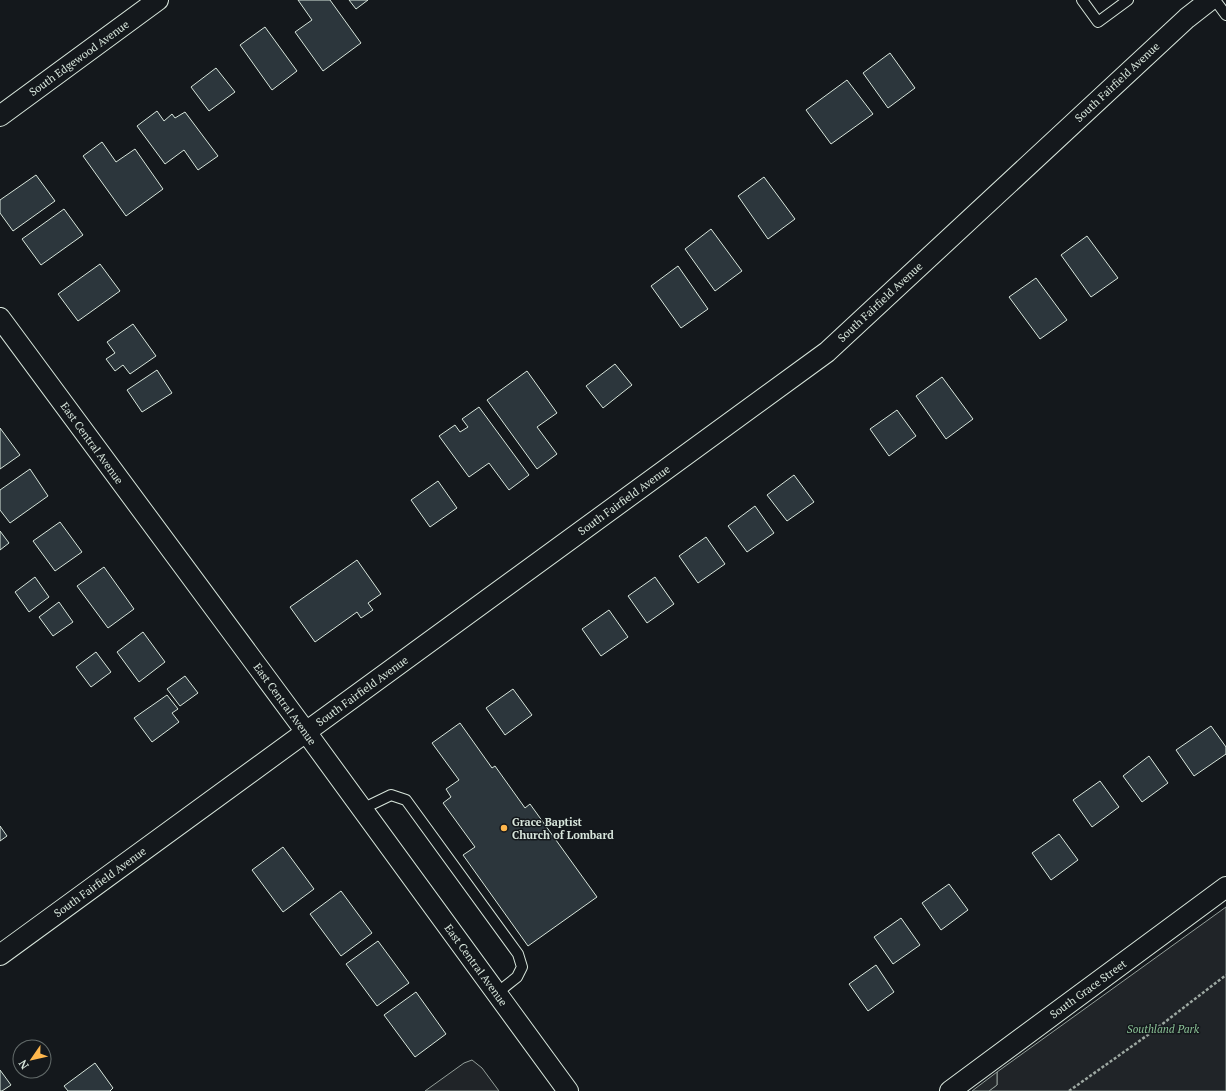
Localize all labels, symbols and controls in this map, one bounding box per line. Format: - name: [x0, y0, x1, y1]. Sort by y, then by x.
- street label: South Edgewood Avenue: [26, 17, 132, 99]
- street label: South Fairfield Avenue: [1072, 39, 1163, 125]
- street label: South Fairfield Avenue: [835, 259, 926, 345]
- street label: East Central Avenue: [58, 399, 127, 487]
- street label: South Fairfield Avenue: [575, 462, 673, 538]
- street label: South Fairfield Avenue: [313, 653, 411, 729]
- street label: East Central Avenue: [251, 660, 320, 748]
- place label: Grace Baptist Church of Lombard: [512, 815, 614, 842]
- marker: Grace Baptist Church of Lombard: [499, 823, 509, 833]
- street label: South Fairfield Avenue: [51, 844, 149, 920]
- street label: East Central Avenue: [442, 921, 511, 1009]
- street label: South Grace Street: [1047, 956, 1129, 1022]
- park label: Southland Park: [1127, 1022, 1200, 1036]
- north arrow: [12, 1039, 52, 1079]
- text: N: [15, 1057, 32, 1072]

